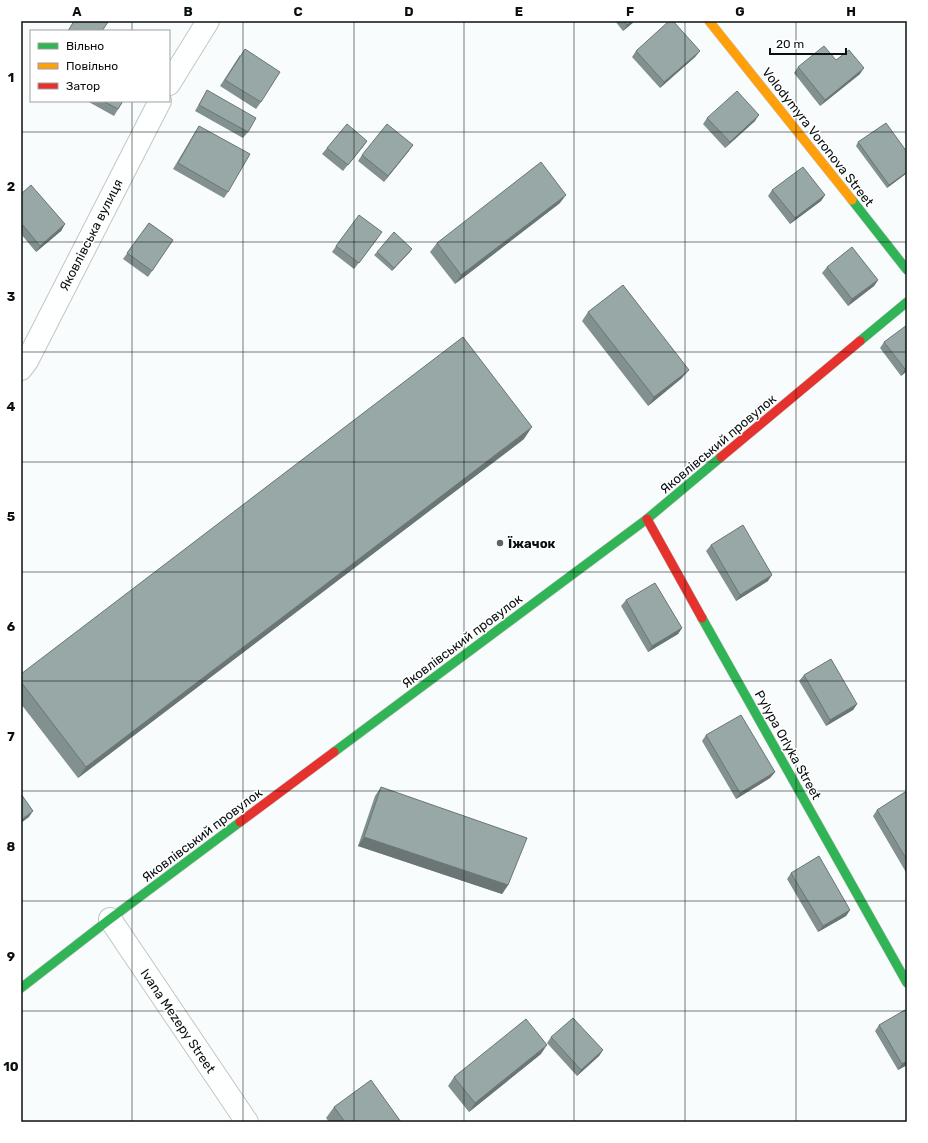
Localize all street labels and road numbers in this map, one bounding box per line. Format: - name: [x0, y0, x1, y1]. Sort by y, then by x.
- street label: Volodymyra Voronova Street: [759, 65, 877, 209]
- street label: Яковлівська вулиця: [56, 177, 126, 293]
- street label: Яковлівський провулок: [657, 391, 779, 497]
- street label: Яковлівський провулок: [399, 591, 525, 691]
- street label: Pylypa Orlyka Street: [752, 688, 824, 802]
- street label: Яковлівський провулок: [139, 785, 265, 885]
- street label: Ivana Mezepy Street: [138, 966, 218, 1076]

